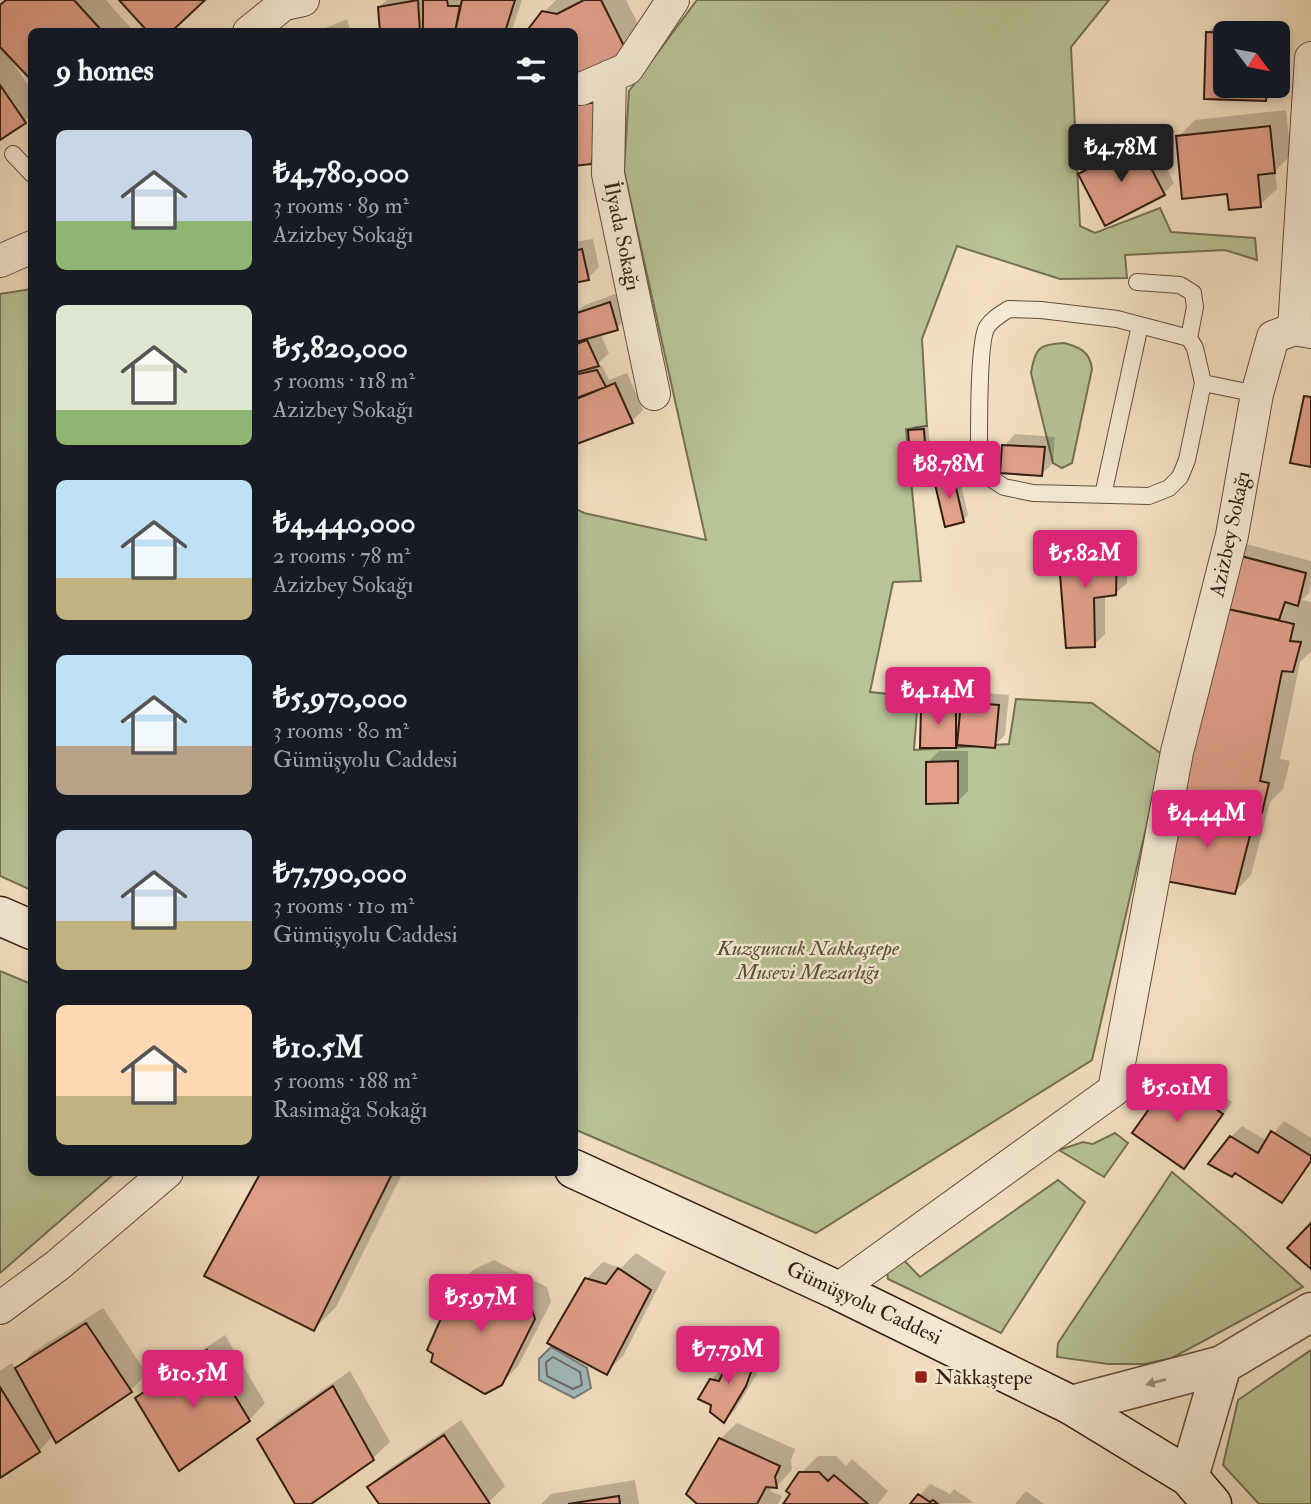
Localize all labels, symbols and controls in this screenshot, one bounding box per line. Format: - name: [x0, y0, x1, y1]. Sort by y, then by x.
- north arrow: [1213, 21, 1290, 98]
- map controls: [1213, 21, 1290, 98]
- icon: filters: [512, 51, 550, 89]
- text: 9 homes: [56, 52, 154, 89]
- pin: ₺4.78M: [1064, 124, 1178, 184]
- text: ₺4.78M: [1084, 132, 1158, 161]
- text: ₺4,780,000: [273, 154, 409, 191]
- icon: home: [112, 158, 196, 242]
- street label: İlyada Sokağı: [597, 179, 647, 294]
- text: 3 rooms · 89 m²: [273, 191, 409, 220]
- text: Azizbey Sokağı: [273, 220, 413, 249]
- text: ₺5,820,000: [273, 329, 408, 366]
- icon: home: [112, 333, 196, 417]
- text: 5 rooms · 118 m²: [273, 366, 415, 395]
- text: Azizbey Sokağı: [273, 395, 413, 424]
- pin: ₺8.78M: [892, 442, 1006, 501]
- text: ₺8.78M: [913, 449, 985, 478]
- street label: Azizbey Sokağı: [1203, 468, 1257, 600]
- text: ₺4,440,000: [273, 504, 416, 541]
- icon: home: [112, 508, 196, 592]
- pin: ₺5.82M: [1028, 530, 1142, 590]
- text: ₺5.82M: [1049, 538, 1121, 567]
- text: 2 rooms · 78 m²: [273, 541, 411, 570]
- text: Azizbey Sokağı: [273, 570, 413, 599]
- pin: ₺4.14M: [881, 668, 995, 727]
- text: ₺4.14M: [901, 675, 975, 704]
- text: ₺5,970,000: [273, 679, 408, 716]
- icon: home: [112, 683, 196, 767]
- text: 3 rooms · 80 m²: [273, 716, 409, 745]
- text: Gümüşyolu Caddesi: [273, 745, 458, 774]
- pin: ₺4.44M: [1150, 790, 1264, 850]
- text: ₺4.44M: [1168, 798, 1246, 827]
- text: ₺7,790,000: [273, 854, 407, 891]
- icon: home: [112, 858, 196, 942]
- text: 3 rooms · 110 m²: [273, 891, 414, 920]
- text: Gümüşyolu Caddesi: [273, 920, 458, 949]
- park label: Kuzguncuk Nakkaştepe Musevi Mezarlığı: [716, 935, 900, 986]
- text: ₺10.5M: [273, 1029, 364, 1066]
- icon: home: [112, 1033, 196, 1117]
- pin: ₺5.01M: [1120, 1064, 1234, 1124]
- text: 5 rooms · 188 m²: [273, 1066, 417, 1095]
- text: ₺5.01M: [1142, 1072, 1212, 1101]
- text: Rasimağa Sokağı: [273, 1095, 427, 1124]
- street label: Gümüşyolu Caddesi: [782, 1255, 946, 1351]
- pin: ₺5.97M: [424, 1274, 538, 1334]
- text: ₺5.97M: [445, 1282, 517, 1311]
- pin: ₺7.79M: [671, 1326, 785, 1386]
- text: ₺7.79M: [692, 1334, 764, 1363]
- pin: ₺10.5M: [136, 1350, 250, 1410]
- text: ₺10.5M: [158, 1358, 228, 1387]
- place label: Nakkaştepe: [935, 1364, 1033, 1391]
- marker: Nakkaştepe: [913, 1369, 929, 1385]
- one-way arrow: [1145, 1378, 1166, 1388]

